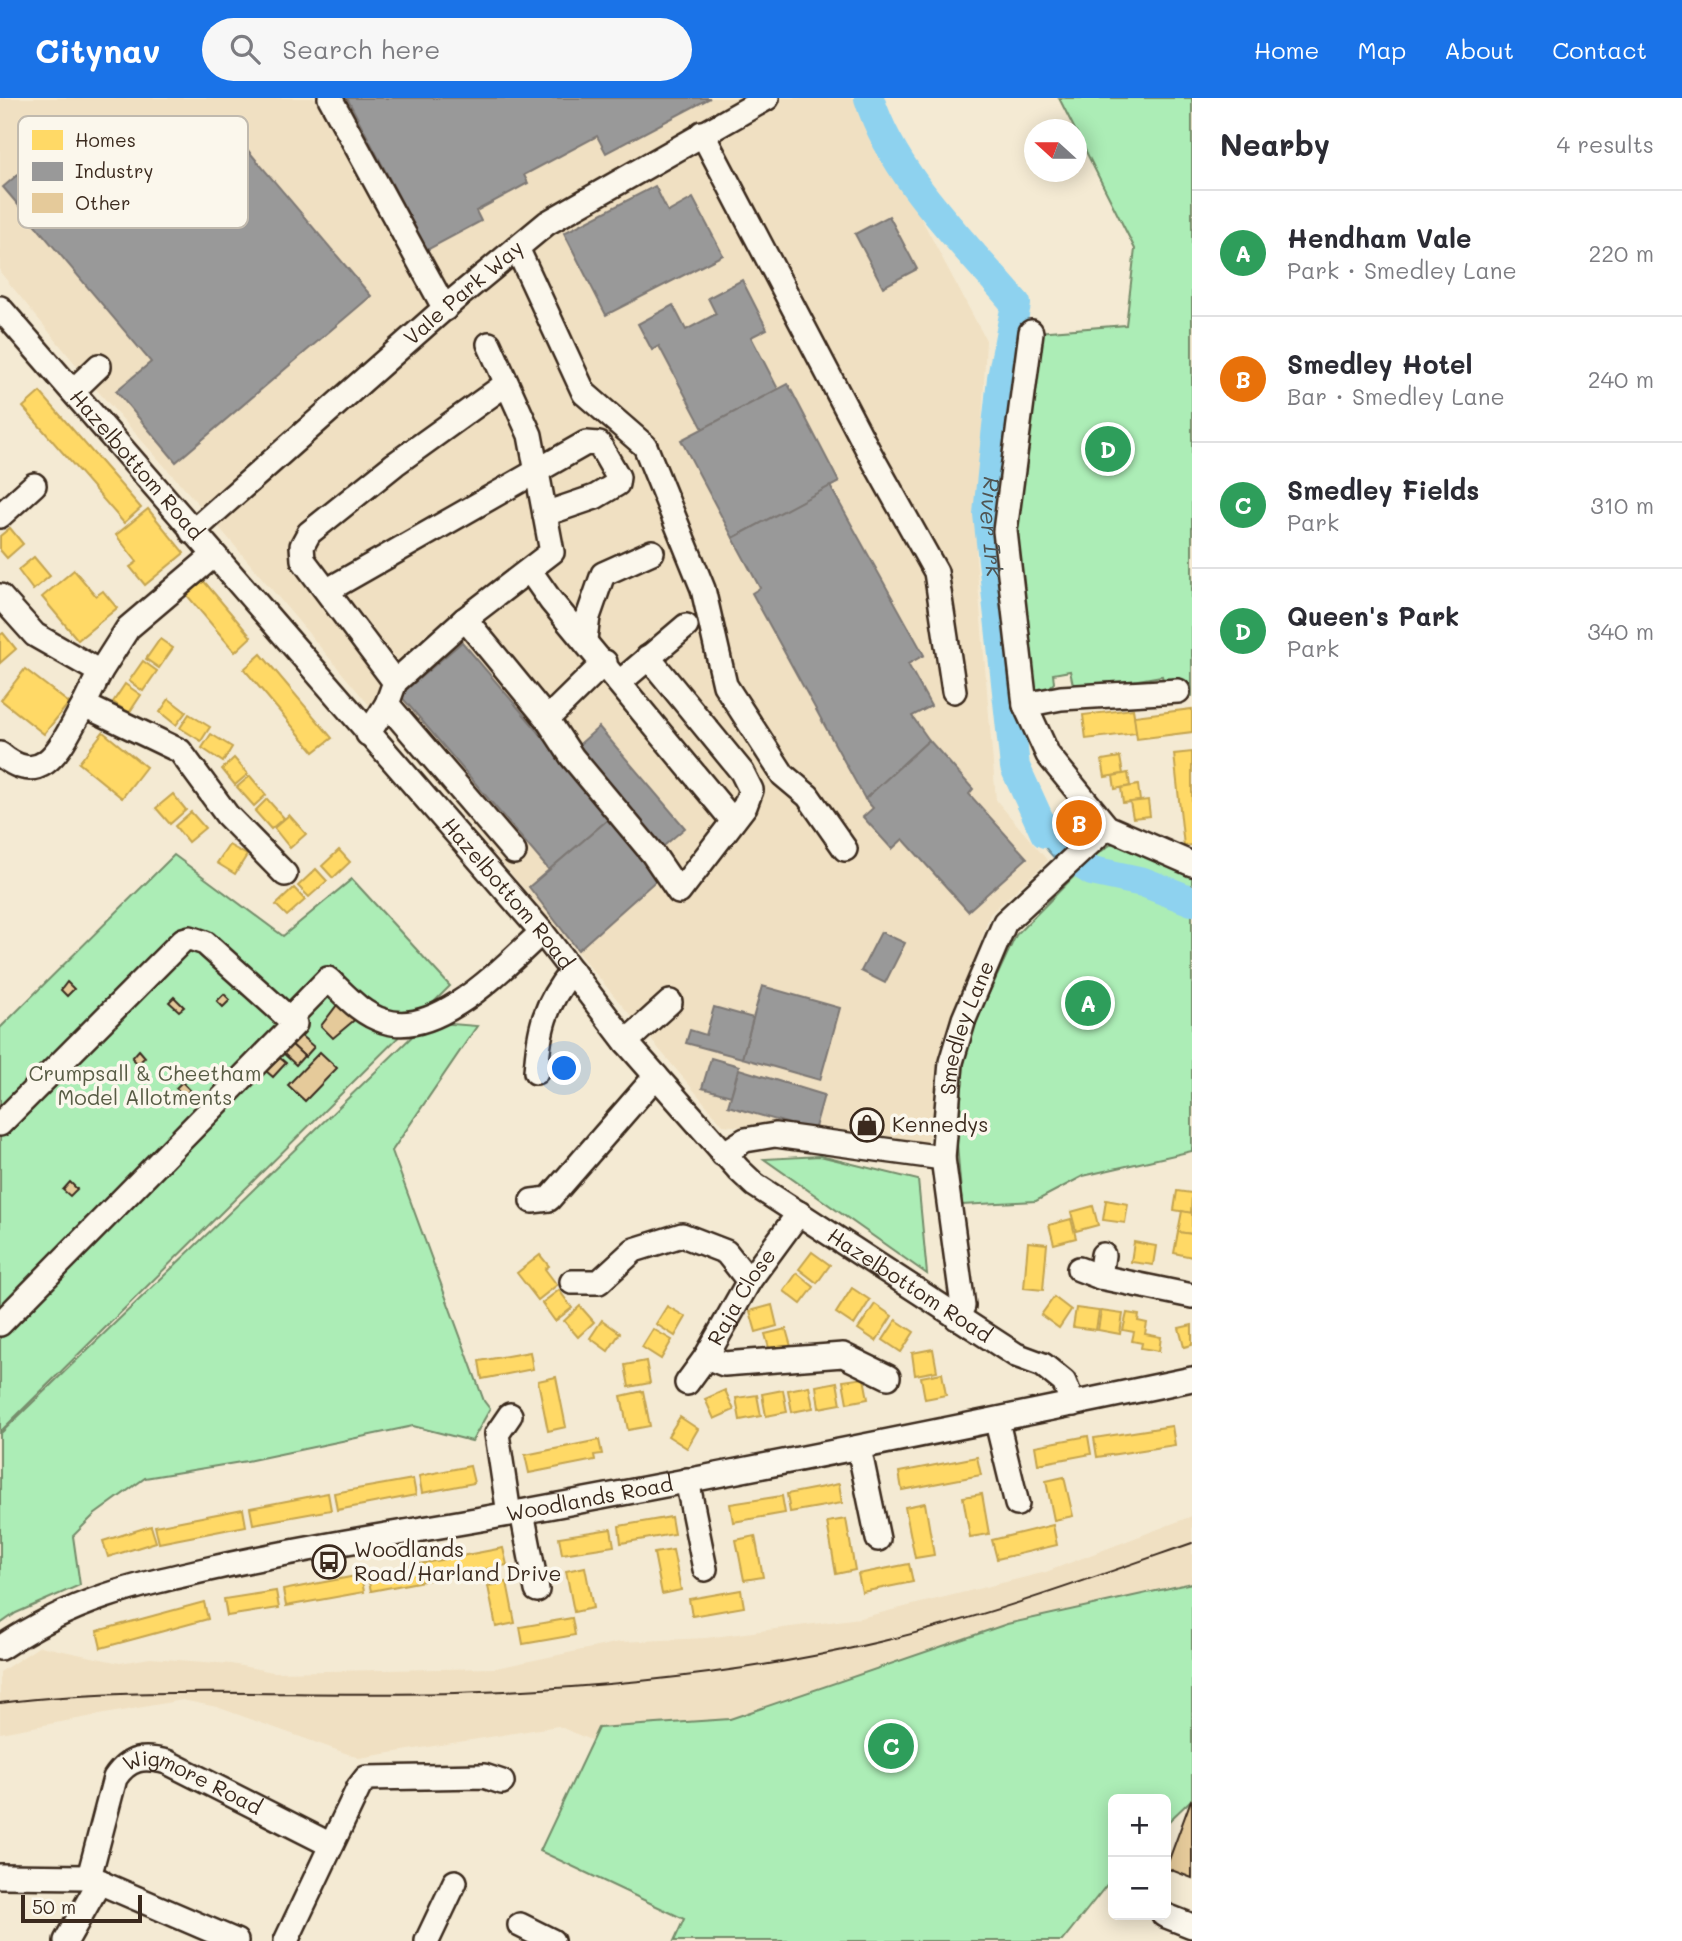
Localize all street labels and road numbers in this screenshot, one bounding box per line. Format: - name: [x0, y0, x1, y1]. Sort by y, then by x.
- street label: Vale Park Way: [397, 233, 528, 350]
- street label: Hazelbottom Road: [65, 383, 210, 545]
- street label: Hazelbottom Road: [437, 811, 581, 974]
- street label: Smedley Lane: [933, 956, 999, 1096]
- street label: Hazelbottom Road: [823, 1221, 998, 1348]
- street label: Raja Close: [700, 1242, 781, 1350]
- street label: Woodlands Road: [504, 1469, 675, 1526]
- street label: Wigmore Road: [118, 1744, 267, 1820]

